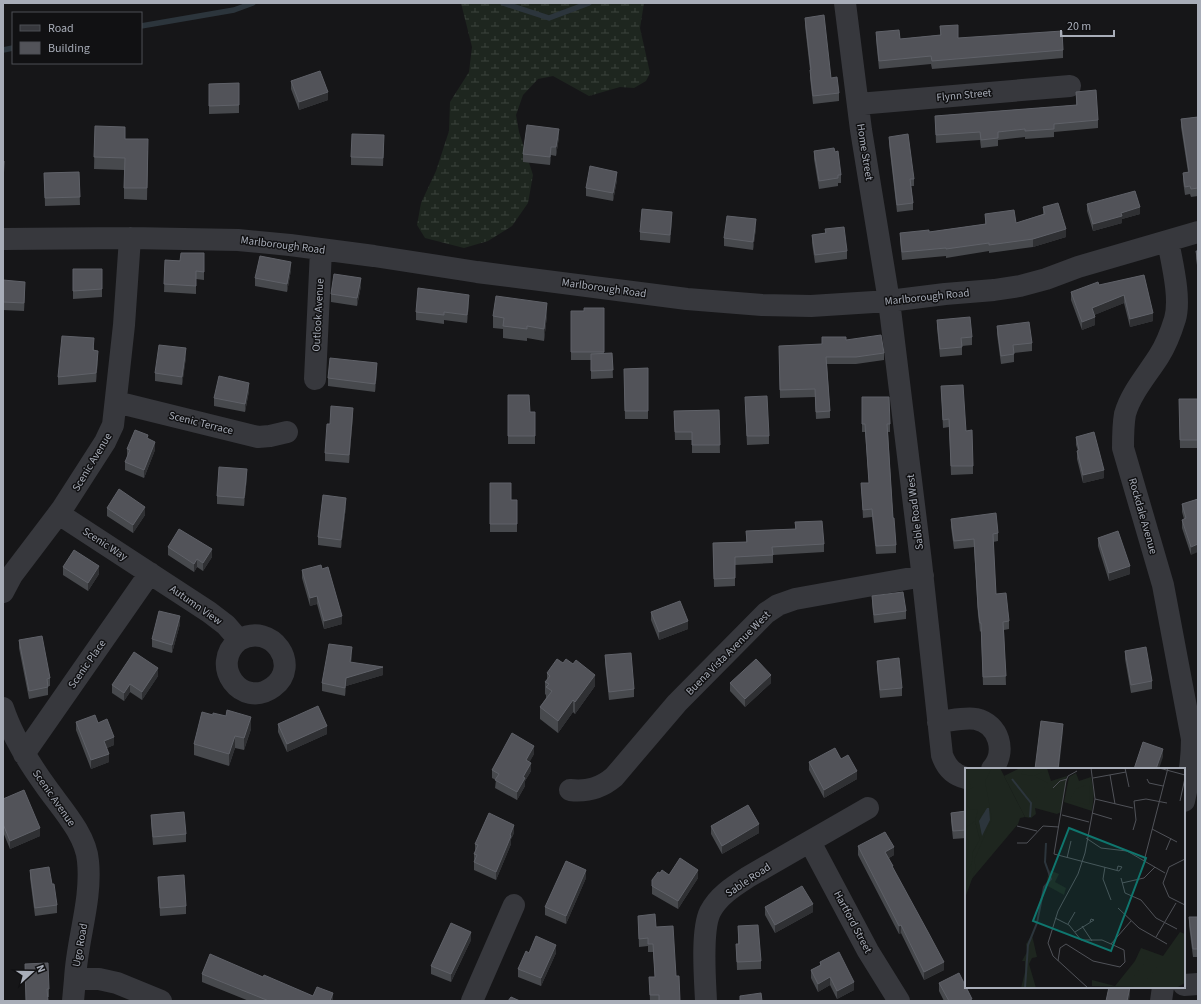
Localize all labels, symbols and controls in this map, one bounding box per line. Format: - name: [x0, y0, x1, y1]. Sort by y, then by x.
- legend: [12, 12, 142, 64]
- scale bar: [1061, 12, 1114, 38]
- text: 20 m: [1067, 18, 1091, 35]
- text: Road: [48, 20, 74, 37]
- text: Building: [48, 40, 90, 57]
- street label: Flynn Street: [936, 85, 992, 105]
- street label: Home Street: [853, 122, 877, 182]
- street label: Marlborough Road: [240, 232, 326, 258]
- street label: Marlborough Road: [561, 275, 647, 301]
- street label: Outlook Avenue: [309, 277, 327, 352]
- street label: Marlborough Road: [884, 285, 970, 309]
- street label: Scenic Terrace: [167, 408, 235, 438]
- street label: Scenic Avenue: [69, 429, 116, 494]
- street label: Sable Road West: [903, 473, 927, 551]
- street label: Rockdale Avenue: [1125, 476, 1161, 556]
- street label: Scenic Way: [79, 524, 131, 564]
- street label: Autumn View: [167, 581, 225, 629]
- street label: Buena Vista Avenue West: [682, 607, 774, 699]
- street label: Scenic Place: [65, 636, 110, 692]
- street label: Scenic Avenue: [29, 767, 79, 830]
- inset map: [965, 768, 1185, 988]
- street label: Sable Road: [722, 859, 774, 901]
- street label: Hartford Street: [830, 888, 876, 956]
- street label: Ugo Road: [69, 922, 91, 968]
- north arrow: [12, 952, 52, 992]
- text: N: [33, 962, 49, 975]

